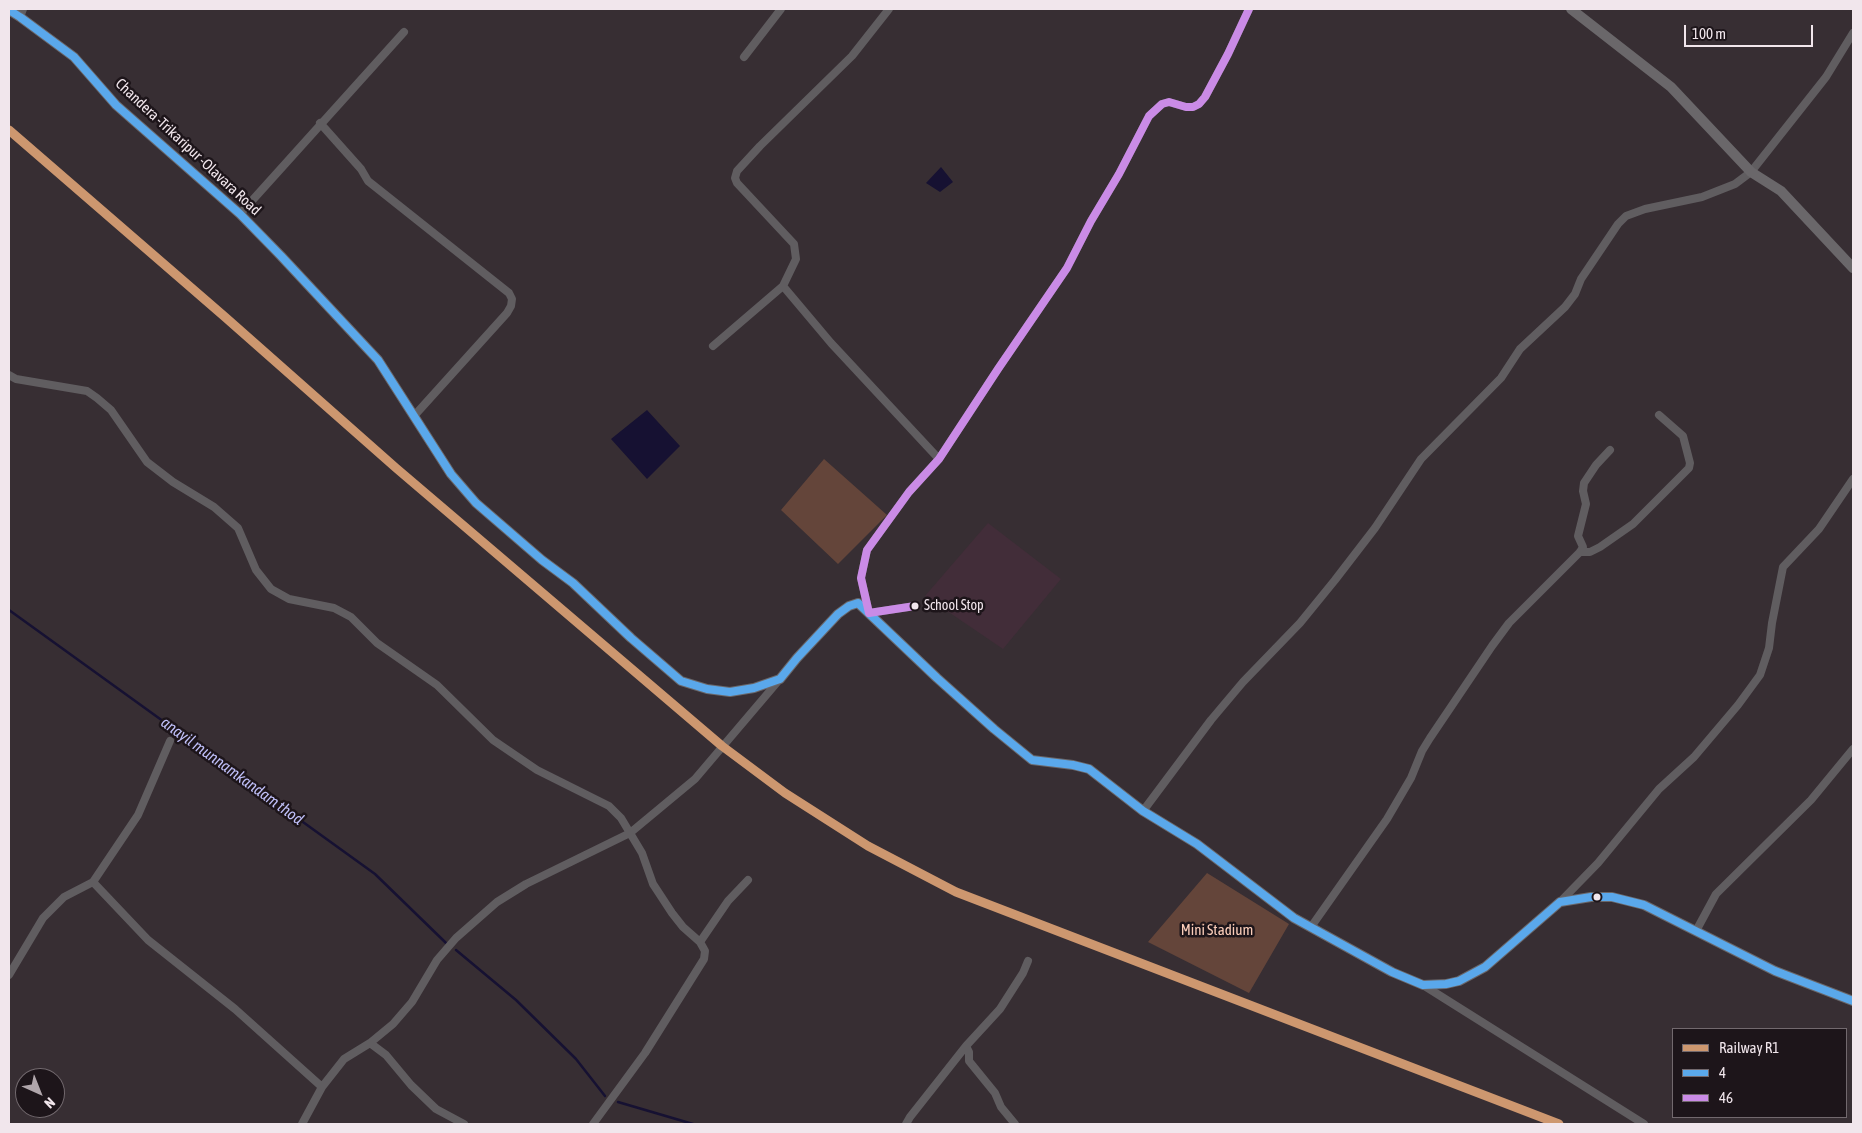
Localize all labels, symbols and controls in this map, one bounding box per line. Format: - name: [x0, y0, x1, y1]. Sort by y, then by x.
- scale bar: [1687, 15, 1816, 47]
- text: 100 m: [1692, 25, 1726, 42]
- street label: Chandera -Trikaripur -Olavara Road: [111, 75, 265, 219]
- place label: School Stop: [924, 598, 984, 614]
- marker: School Stop: [910, 601, 920, 611]
- water label: anayil munnamkandam thod: [157, 713, 307, 829]
- unlabelled marker: [1592, 892, 1602, 902]
- park label: Mini Stadium: [1181, 921, 1253, 939]
- legend: [1672, 1028, 1847, 1118]
- text: Railway R1: [1719, 1039, 1779, 1056]
- text: 4: [1719, 1064, 1726, 1081]
- north arrow: [15, 1068, 65, 1118]
- text: 46: [1719, 1089, 1733, 1106]
- text: N: [41, 1094, 58, 1112]

